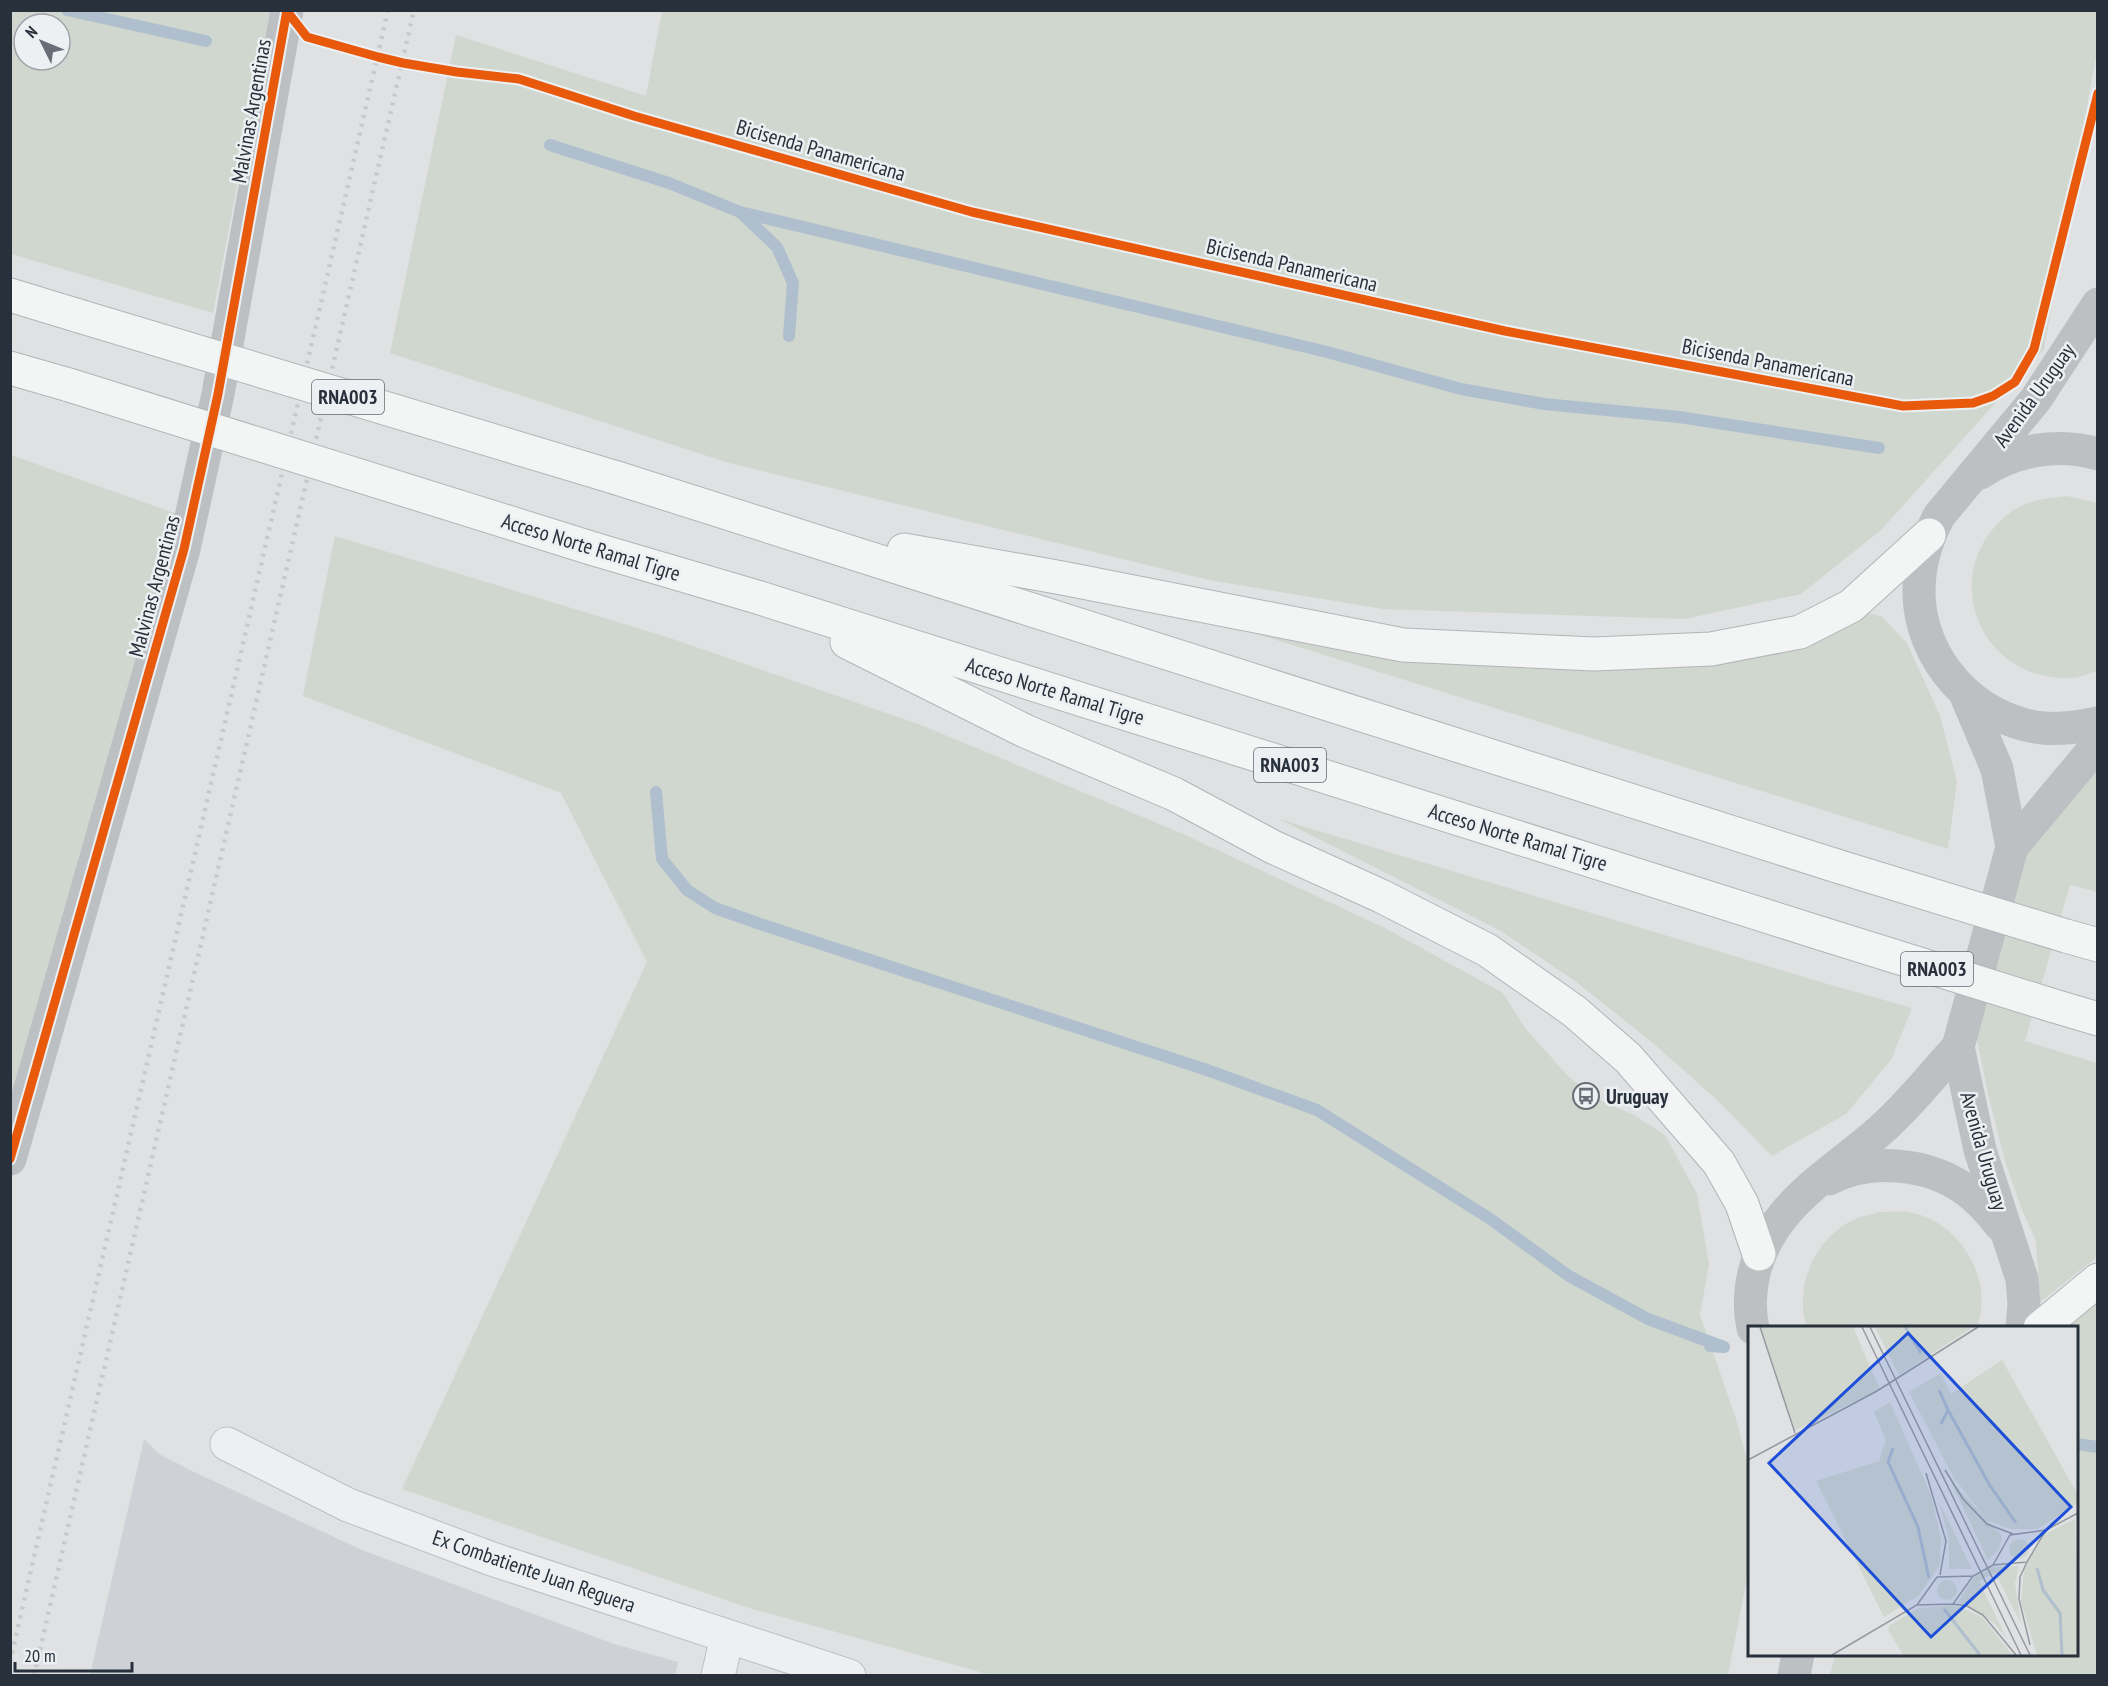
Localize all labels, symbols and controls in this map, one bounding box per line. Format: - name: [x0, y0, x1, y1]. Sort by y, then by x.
- north arrow: [12, 12, 72, 72]
- text: N: [21, 22, 41, 42]
- street label: Malvinas Argentinas: [225, 37, 277, 185]
- street label: Bicisenda Panamericana: [733, 113, 909, 187]
- street label: Bicisenda Panamericana: [1204, 232, 1380, 298]
- street label: Bicisenda Panamericana: [1680, 332, 1856, 392]
- street label: Avenida Uruguay: [1987, 338, 2081, 452]
- road number: RNA003: [312, 380, 384, 414]
- street label: Acceso Norte Ramal Tigre: [498, 507, 684, 587]
- street label: Malvinas Argentinas: [122, 512, 186, 660]
- street label: Acceso Norte Ramal Tigre: [962, 651, 1148, 731]
- road number: RNA003: [1254, 748, 1326, 782]
- street label: Acceso Norte Ramal Tigre: [1425, 797, 1611, 877]
- road number: RNA003: [1901, 952, 1973, 986]
- bus stop icon: Uruguay: [1571, 1081, 1601, 1111]
- place label: Uruguay: [1606, 1083, 1669, 1110]
- street label: Avenida Uruguay: [1954, 1089, 2014, 1214]
- inset map: [1748, 1326, 2078, 1656]
- street label: Ex Combatiente Juan Reguera: [429, 1524, 639, 1618]
- scale bar: [15, 1635, 132, 1673]
- text: 20 m: [24, 1644, 56, 1667]

